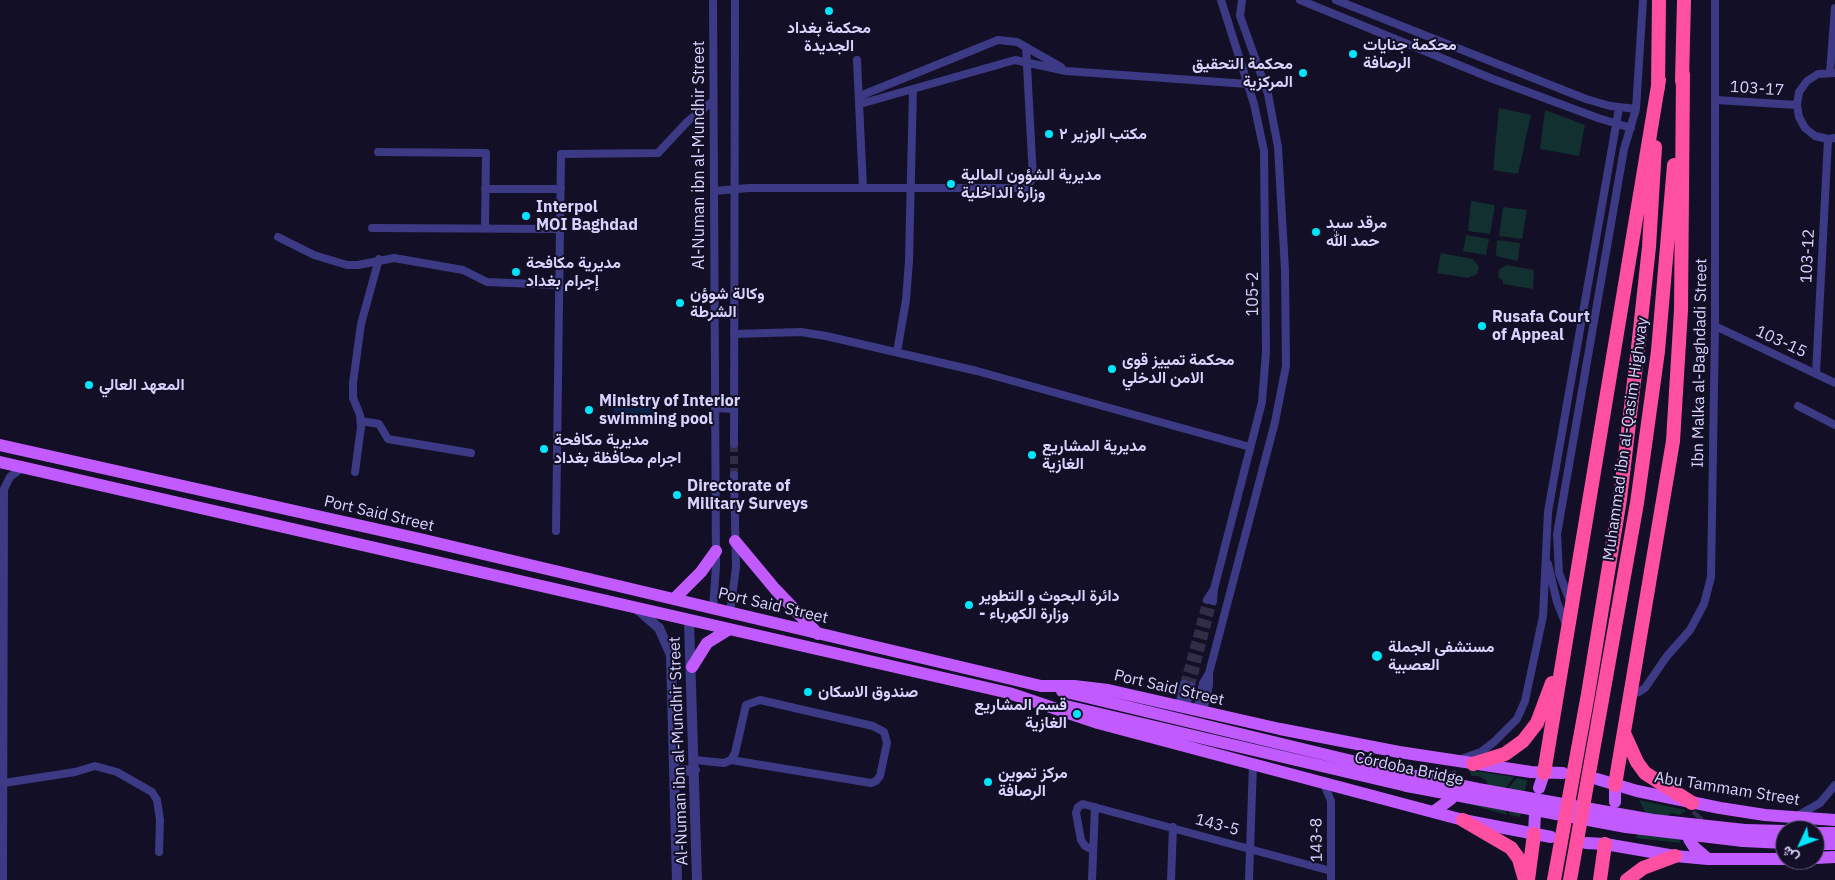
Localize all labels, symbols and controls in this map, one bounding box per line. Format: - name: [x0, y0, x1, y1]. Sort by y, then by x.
- marker: محكمة بغداد الجديدة: [823, 5, 835, 17]
- place label: محكمة بغداد الجديدة: [787, 18, 871, 56]
- place label: محكمة جنايات الرصافة: [1363, 35, 1457, 73]
- street label: Al-Numan ibn al-Mundhir Street: [689, 41, 709, 269]
- marker: محكمة جنايات الرصافة: [1347, 48, 1359, 60]
- place label: محكمة التحقيق المركزية: [1192, 54, 1293, 92]
- marker: محكمة التحقيق المركزية: [1297, 67, 1309, 79]
- street label: 103-17: [1729, 78, 1785, 100]
- place label: مكتب الوزير ٢: [1059, 124, 1147, 144]
- marker: مكتب الوزير ٢: [1043, 128, 1055, 140]
- place label: مديرية الشؤون المالية وزارة الداخلية: [961, 165, 1102, 203]
- marker: مديرية الشؤون المالية وزارة الداخلية: [945, 178, 957, 190]
- place label: Interpol MOI Baghdad: [536, 197, 638, 235]
- marker: Interpol MOI Baghdad: [520, 210, 532, 222]
- place label: مرقد سيد حمد الله: [1326, 213, 1387, 251]
- marker: مرقد سيد حمد الله: [1310, 226, 1322, 238]
- street label: 103-12: [1797, 228, 1819, 284]
- place label: مديرية مكافحة إجرام بغداد: [526, 253, 621, 291]
- street label: Ibn Malka al-Baghdadi Street: [1689, 258, 1711, 468]
- marker: مديرية مكافحة إجرام بغداد: [510, 266, 522, 278]
- street label: 105-2: [1243, 272, 1263, 316]
- place label: وكالة شوؤن الشرطة: [690, 284, 765, 322]
- marker: وكالة شوؤن الشرطة: [674, 297, 686, 309]
- place label: Rusafa Court of Appeal: [1492, 307, 1590, 345]
- street label: Muhammad ibn al-Qasim Highway: [1599, 316, 1653, 562]
- marker: Rusafa Court of Appeal: [1476, 320, 1488, 332]
- street label: 103-15: [1752, 322, 1810, 362]
- place label: محكمة تمييز قوى الامن الدخلي: [1122, 350, 1235, 388]
- marker: محكمة تمييز قوى الامن الدخلي: [1106, 363, 1118, 375]
- place label: المعهد العالي: [99, 375, 185, 395]
- marker: المعهد العالي: [83, 379, 95, 391]
- place label: Ministry of Interior swimming pool: [599, 391, 740, 429]
- marker: Ministry of Interior swimming pool: [583, 404, 595, 416]
- place label: مديرية مكافحة اجرام محافظة بغداد: [554, 430, 681, 468]
- place label: مديرية المشاريع الغازية: [1042, 436, 1146, 474]
- marker: مديرية مكافحة اجرام محافظة بغداد: [538, 443, 550, 455]
- marker: مديرية المشاريع الغازية: [1026, 449, 1038, 461]
- place label: Directorate of Military Surveys: [687, 476, 808, 514]
- marker: Directorate of Military Surveys: [671, 489, 683, 501]
- street label: Port Said Street: [322, 492, 436, 536]
- street label: Port Said Street: [716, 584, 830, 628]
- place label: دائرة البحوث و التطوير - وزارة الكهرباء: [979, 586, 1120, 624]
- marker: دائرة البحوث و التطوير - وزارة الكهرباء: [963, 599, 975, 611]
- street label: Al-Numan ibn al-Mundhir Street: [665, 636, 693, 866]
- place label: مستشفى الجملة العصبية: [1388, 637, 1494, 675]
- marker: مستشفى الجملة العصبية: [1370, 649, 1384, 663]
- street label: Port Said Street: [1112, 666, 1226, 710]
- place label: صندوق الاسكان: [818, 682, 918, 702]
- marker: صندوق الاسكان: [802, 686, 814, 698]
- place label: قسم المشاريع الغازية: [974, 695, 1067, 733]
- marker: قسم المشاريع الغازية: [1071, 708, 1083, 720]
- street label: Córdoba Bridge: [1353, 748, 1465, 790]
- place label: مركز تموين الرصافة: [998, 763, 1068, 801]
- street label: Abu Tammam Street: [1653, 768, 1801, 810]
- marker: مركز تموين الرصافة: [982, 776, 994, 788]
- street label: 143-5: [1193, 810, 1241, 840]
- street label: 143-8: [1307, 817, 1327, 863]
- north arrow: [1775, 820, 1825, 870]
- text: ش: [1777, 842, 1802, 867]

